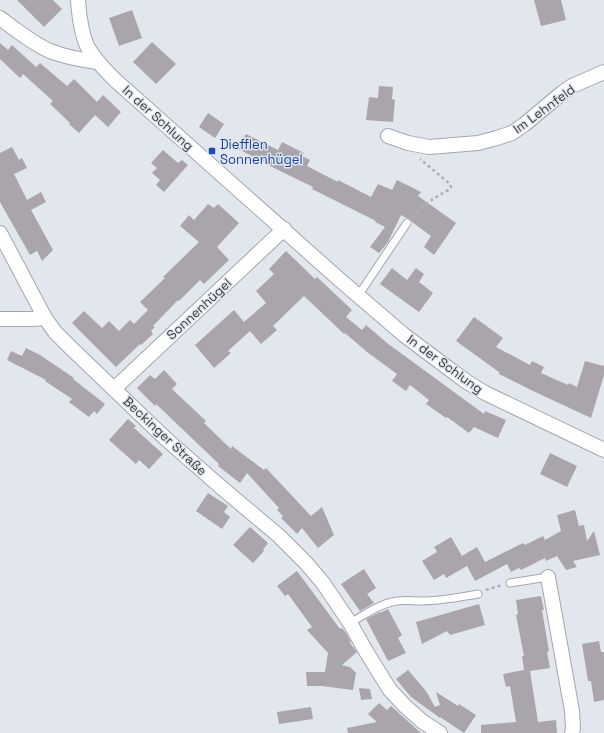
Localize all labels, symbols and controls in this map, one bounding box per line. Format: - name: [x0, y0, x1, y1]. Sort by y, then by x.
- street label: Im Lehnfeld: [510, 81, 578, 137]
- street label: In der Schlung: [119, 82, 197, 154]
- place label: Diefflen Sonnenhügel: [220, 136, 303, 168]
- marker: Diefflen Sonnenhügel: [207, 146, 217, 156]
- street label: Sonnenhügel: [163, 275, 235, 343]
- street label: In der Schlung: [404, 331, 486, 397]
- street label: Beckinger Straße: [120, 393, 210, 479]

